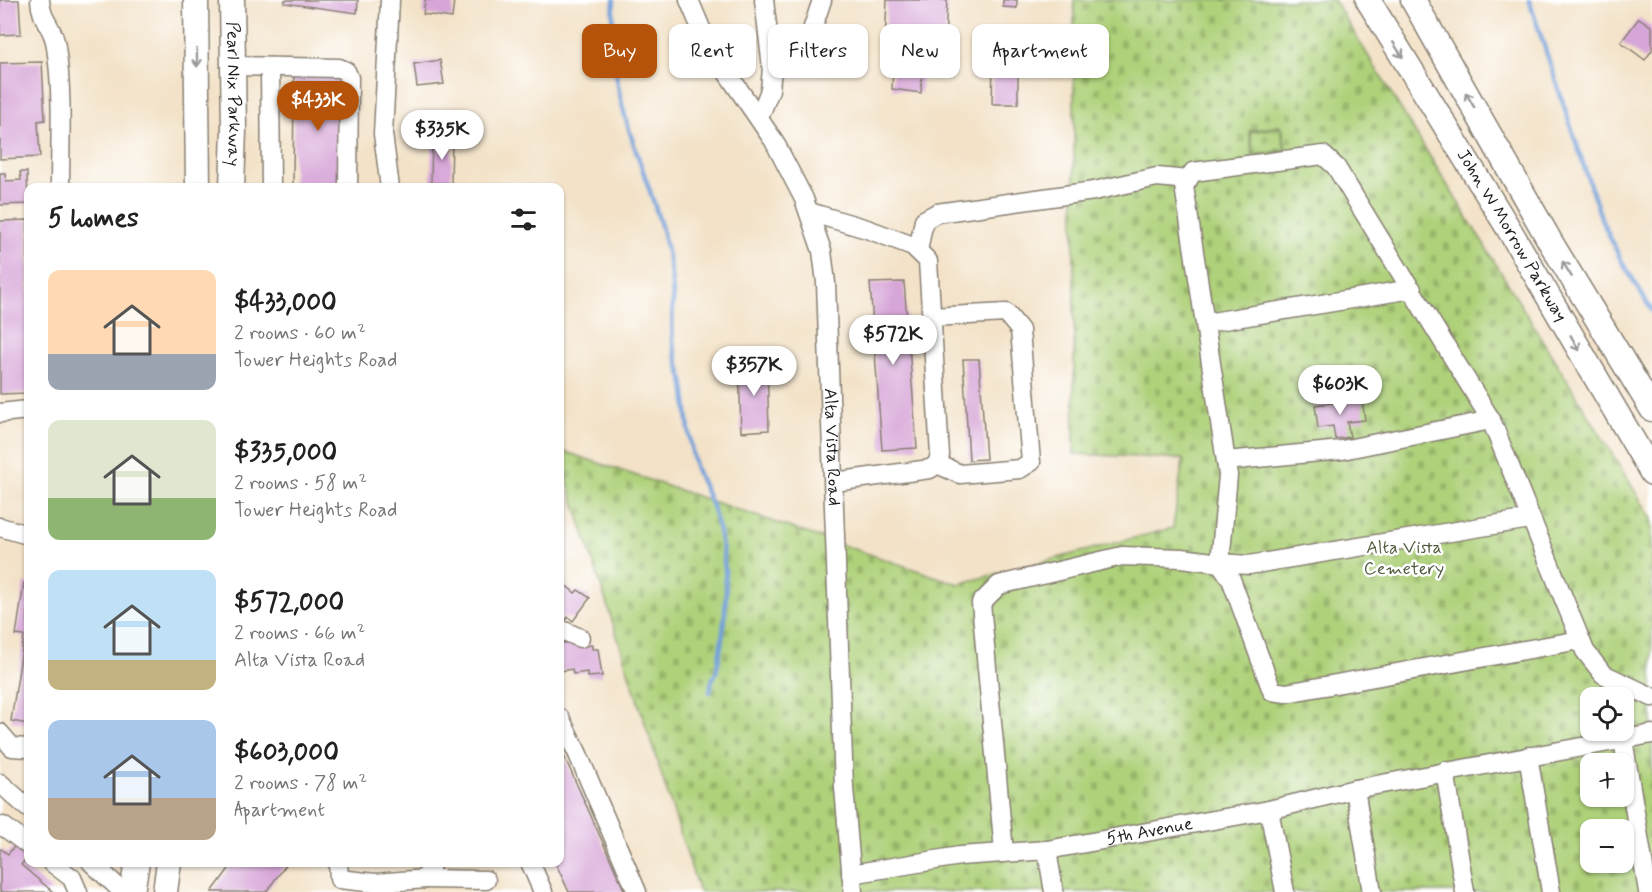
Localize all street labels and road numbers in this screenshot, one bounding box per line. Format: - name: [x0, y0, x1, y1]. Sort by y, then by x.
- street label: Pearl Nix Parkway: [220, 21, 246, 167]
- street label: John W Morrow Parkway: [1451, 145, 1573, 326]
- street label: Alta Vista Road: [818, 388, 846, 506]
- street label: 5th Avenue: [1105, 812, 1195, 851]

